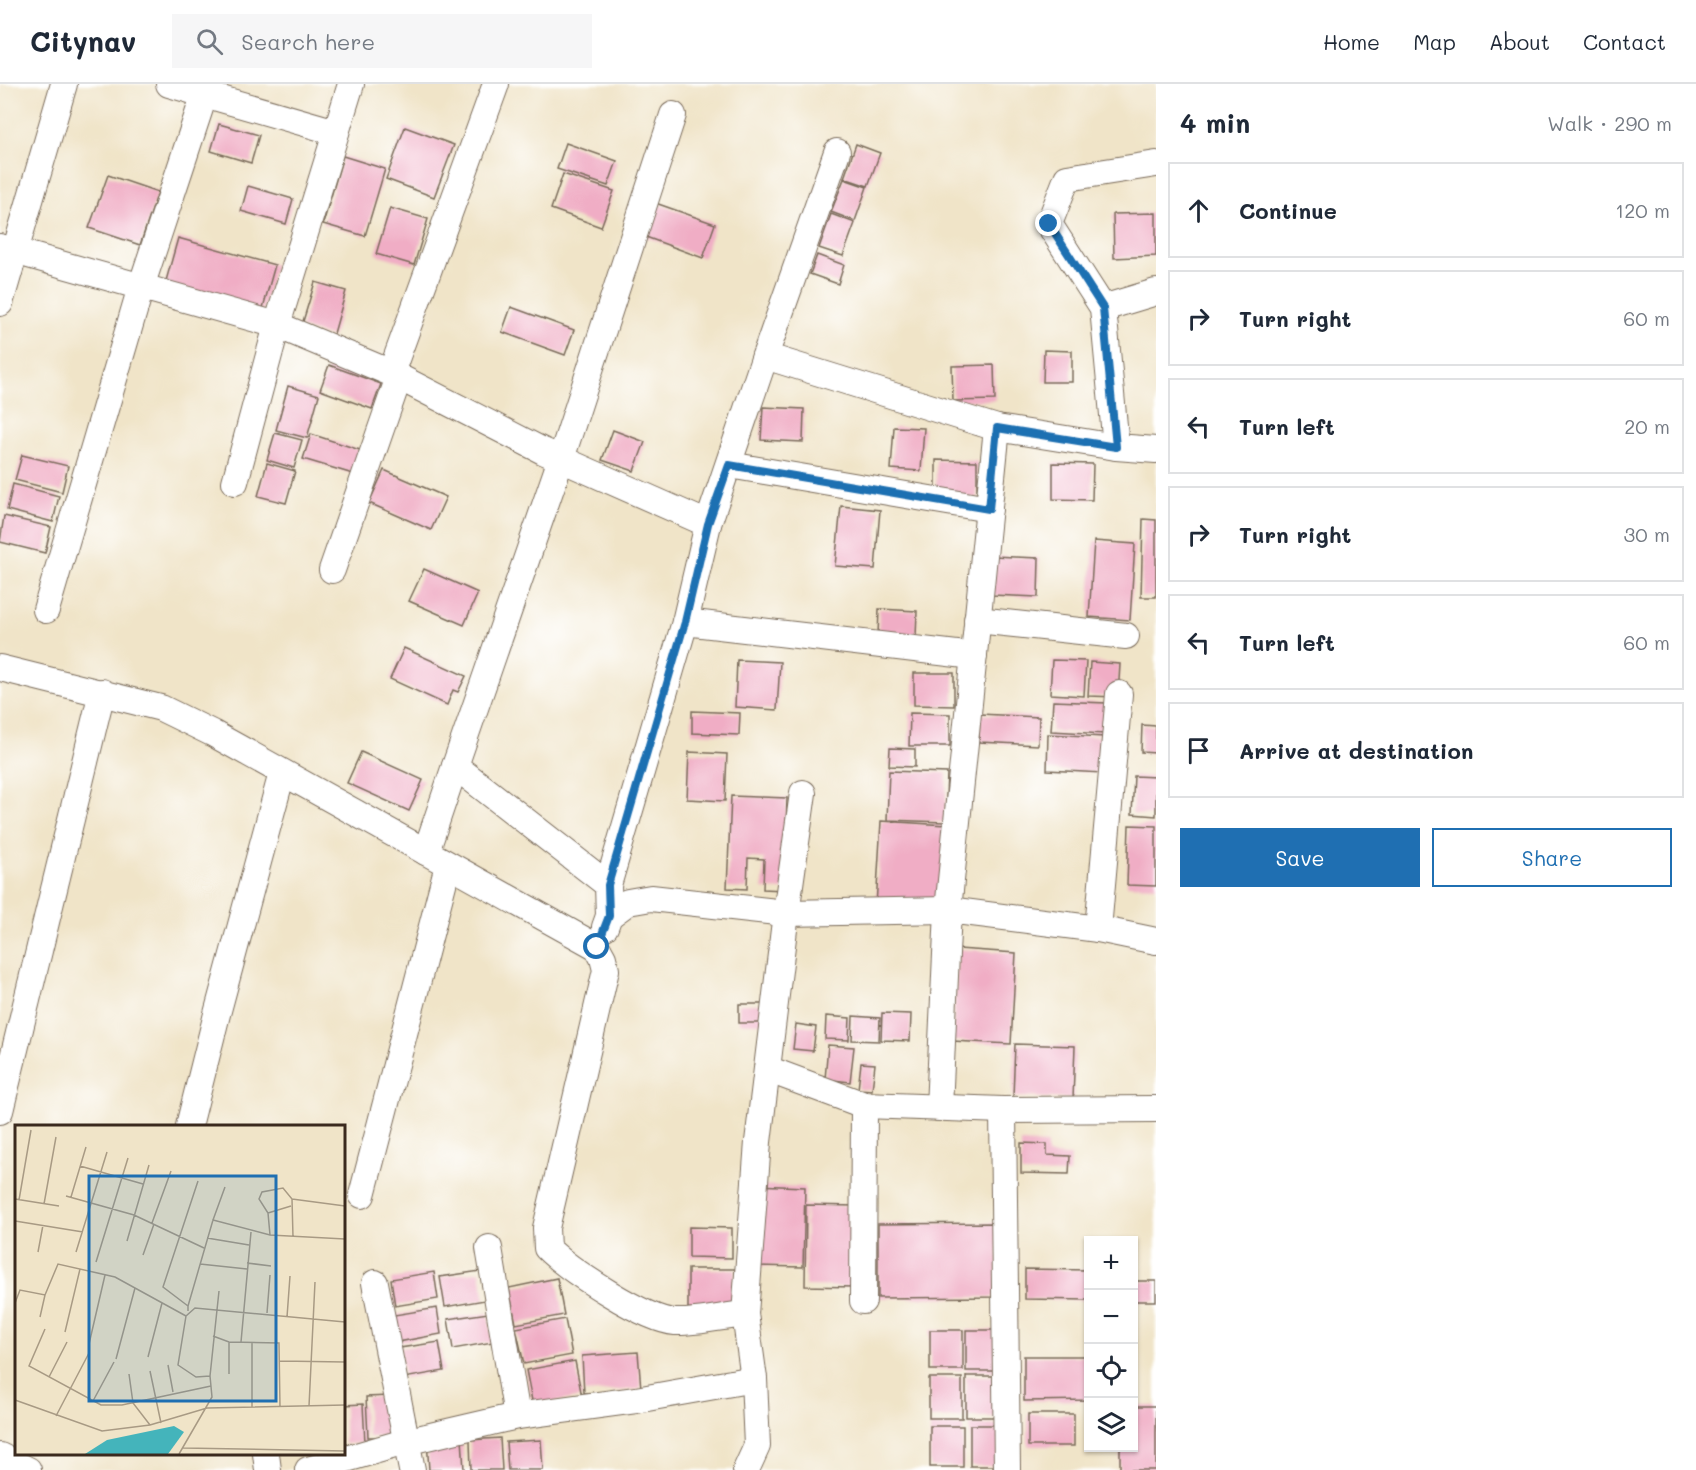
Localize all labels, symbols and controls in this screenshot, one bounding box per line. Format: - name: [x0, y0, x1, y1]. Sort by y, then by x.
- search box: [172, 14, 592, 68]
- text: Citynav: [30, 23, 136, 59]
- icon: search: [193, 25, 226, 58]
- text: Search here: [241, 27, 375, 56]
- text: Home: [1323, 28, 1380, 55]
- text: Map: [1413, 28, 1456, 55]
- text: About: [1489, 28, 1550, 55]
- text: Contact: [1583, 28, 1666, 55]
- text: 4 min: [1180, 106, 1250, 140]
- text: Walk · 290 m: [1547, 110, 1672, 136]
- icon: ahead: [1182, 194, 1215, 227]
- text: Continue: [1239, 196, 1337, 225]
- text: 120 m: [1615, 197, 1670, 223]
- route end: [1035, 210, 1061, 236]
- icon: right: [1182, 302, 1215, 335]
- text: Turn right: [1239, 304, 1351, 333]
- text: 60 m: [1623, 305, 1670, 331]
- icon: left: [1182, 410, 1215, 443]
- text: Turn left: [1239, 412, 1335, 441]
- text: 20 m: [1624, 413, 1670, 439]
- icon: right: [1182, 518, 1215, 551]
- text: Turn right: [1239, 520, 1351, 549]
- text: 30 m: [1624, 521, 1670, 547]
- icon: left: [1182, 626, 1215, 659]
- text: Turn left: [1239, 628, 1335, 657]
- text: 60 m: [1623, 629, 1670, 655]
- icon: arrive: [1182, 734, 1215, 767]
- text: Arrive at destination: [1239, 736, 1474, 765]
- button: Save: [1180, 828, 1420, 887]
- button: Share: [1432, 828, 1672, 887]
- route start: [583, 933, 609, 959]
- inset map: [15, 1125, 345, 1455]
- map controls: [1084, 1236, 1138, 1452]
- button: +: [1084, 1236, 1138, 1290]
- button: −: [1084, 1290, 1138, 1344]
- button: locate: [1084, 1344, 1138, 1398]
- button: layers: [1084, 1398, 1138, 1452]

